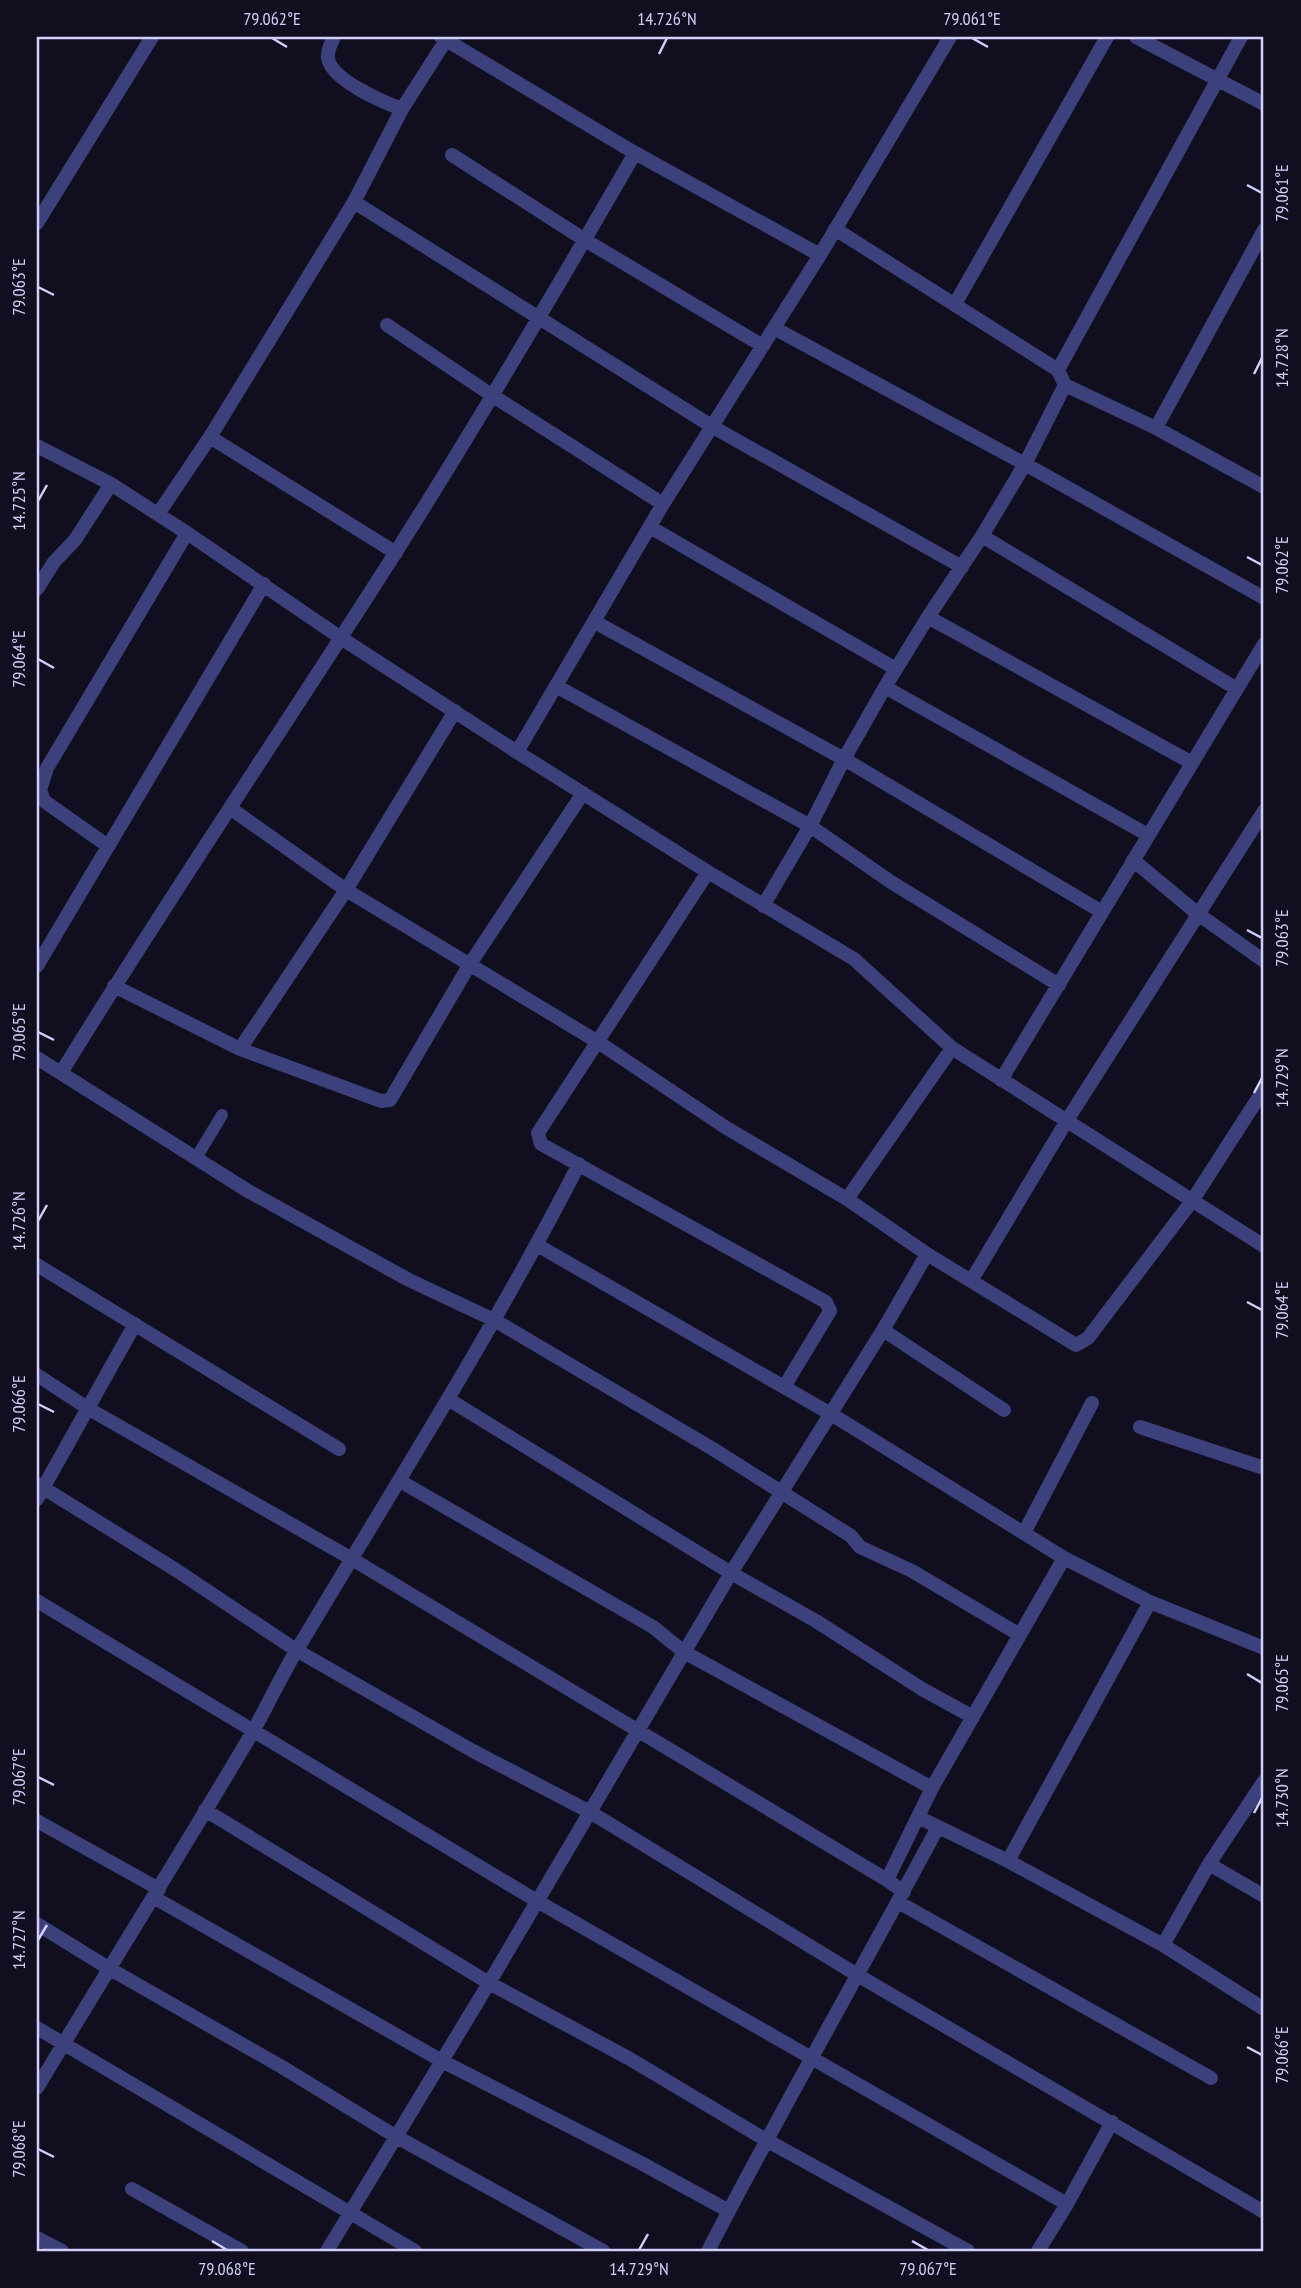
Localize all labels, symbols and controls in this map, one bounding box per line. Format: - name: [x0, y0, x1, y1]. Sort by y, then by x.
- text: 79.062°E: [243, 7, 301, 30]
- text: 14.726°N: [637, 7, 697, 30]
- text: 79.061°E: [943, 7, 1001, 30]
- text: 79.061°E: [1270, 164, 1293, 222]
- text: 79.063°E: [7, 258, 30, 316]
- text: 14.728°N: [1270, 328, 1293, 388]
- text: 14.725°N: [7, 471, 30, 531]
- text: 79.062°E: [1270, 536, 1293, 594]
- text: 79.064°E: [7, 630, 30, 688]
- text: 79.063°E: [1270, 909, 1293, 967]
- text: 79.065°E: [7, 1003, 30, 1061]
- text: 14.729°N: [1270, 1048, 1293, 1108]
- text: 14.726°N: [7, 1191, 30, 1251]
- text: 79.064°E: [1270, 1281, 1293, 1339]
- text: 79.066°E: [7, 1375, 30, 1433]
- text: 79.065°E: [1270, 1654, 1293, 1712]
- text: 79.067°E: [7, 1748, 30, 1806]
- text: 14.730°N: [1270, 1768, 1293, 1828]
- text: 14.727°N: [7, 1910, 30, 1970]
- text: 79.066°E: [1270, 2026, 1293, 2084]
- text: 79.068°E: [7, 2120, 30, 2178]
- text: 79.068°E: [198, 2257, 256, 2280]
- text: 14.729°N: [609, 2257, 669, 2280]
- text: 79.067°E: [899, 2257, 957, 2280]

